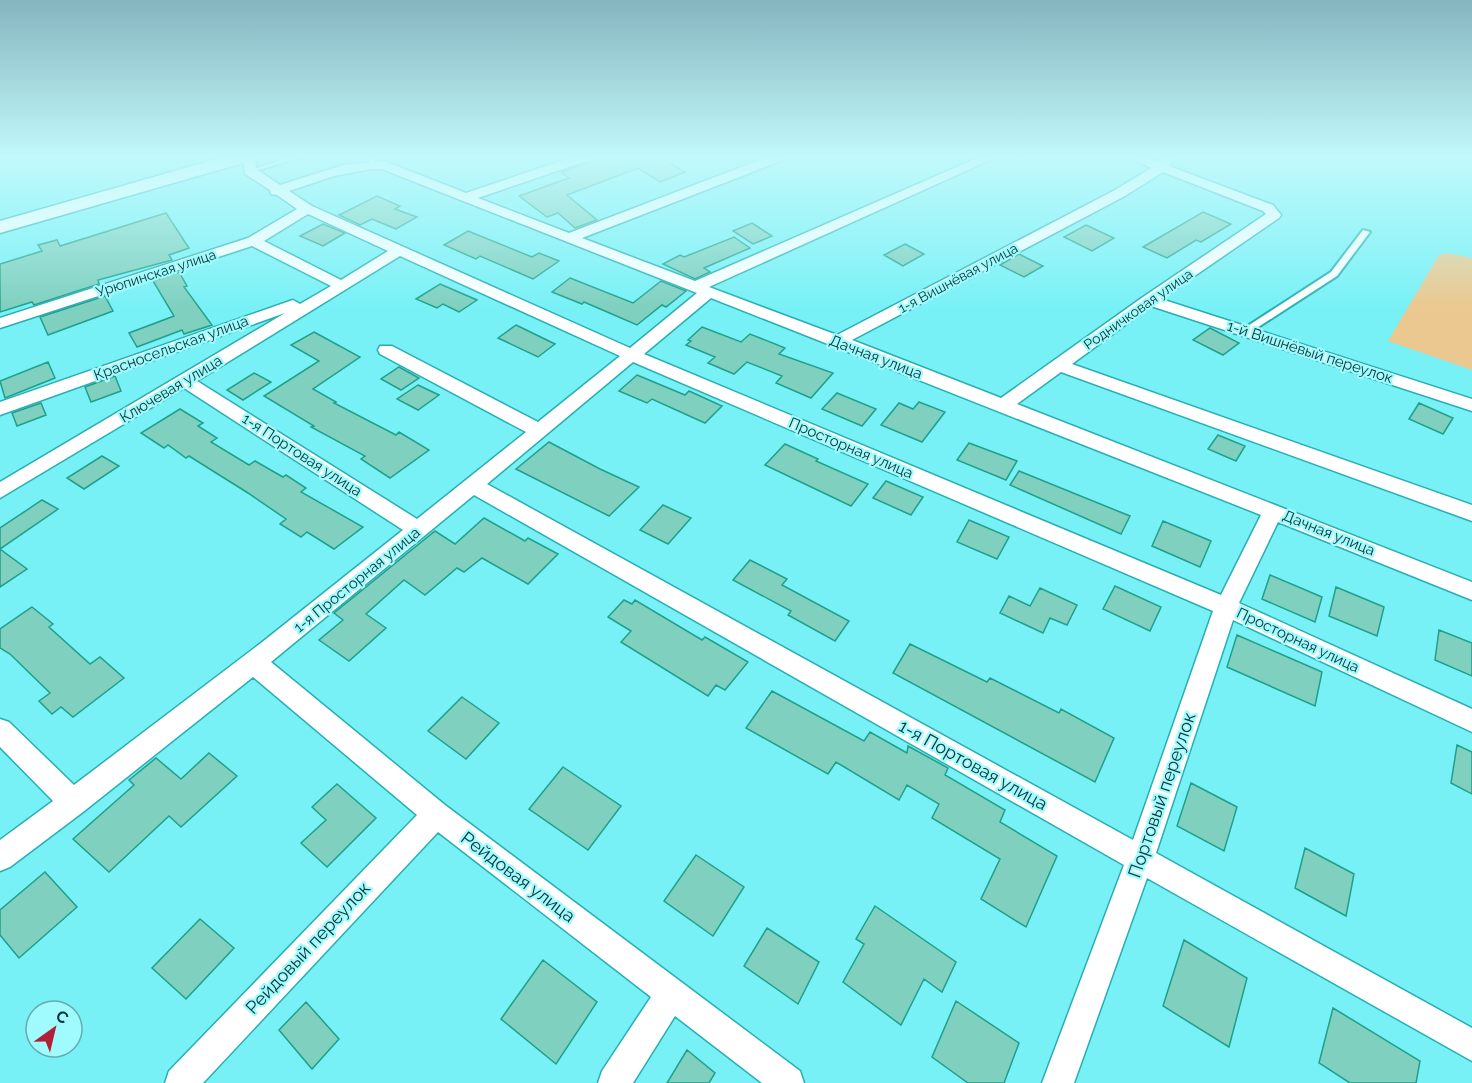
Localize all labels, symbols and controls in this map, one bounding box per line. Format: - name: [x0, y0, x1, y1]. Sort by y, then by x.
- street label: 1-я Вишнёвая улица: [896, 240, 1020, 316]
- street label: Урюпинская улица: [94, 246, 218, 300]
- street label: Родничковая улица: [1080, 265, 1196, 353]
- street label: Красносельская улица: [91, 312, 251, 384]
- street label: 1-й Вишнёвый переулок: [1225, 317, 1395, 387]
- street label: Дачная улица: [827, 331, 925, 383]
- street label: Ключевая улица: [117, 351, 225, 427]
- street label: 1-я Портовая улица: [239, 410, 365, 500]
- street label: Просторная улица: [786, 414, 916, 482]
- street label: Дачная улица: [1280, 506, 1378, 560]
- street label: 1-я Просторная улица: [290, 524, 424, 636]
- street label: Просторная улица: [1234, 604, 1362, 676]
- street label: Портовый переулок: [1123, 709, 1200, 880]
- street label: 1-я Портовая улица: [895, 715, 1051, 814]
- street label: Рейдовая улица: [457, 827, 579, 926]
- street label: Рейдовый переулок: [241, 877, 374, 1018]
- north arrow: [24, 999, 84, 1059]
- text: С: [52, 1006, 72, 1028]

